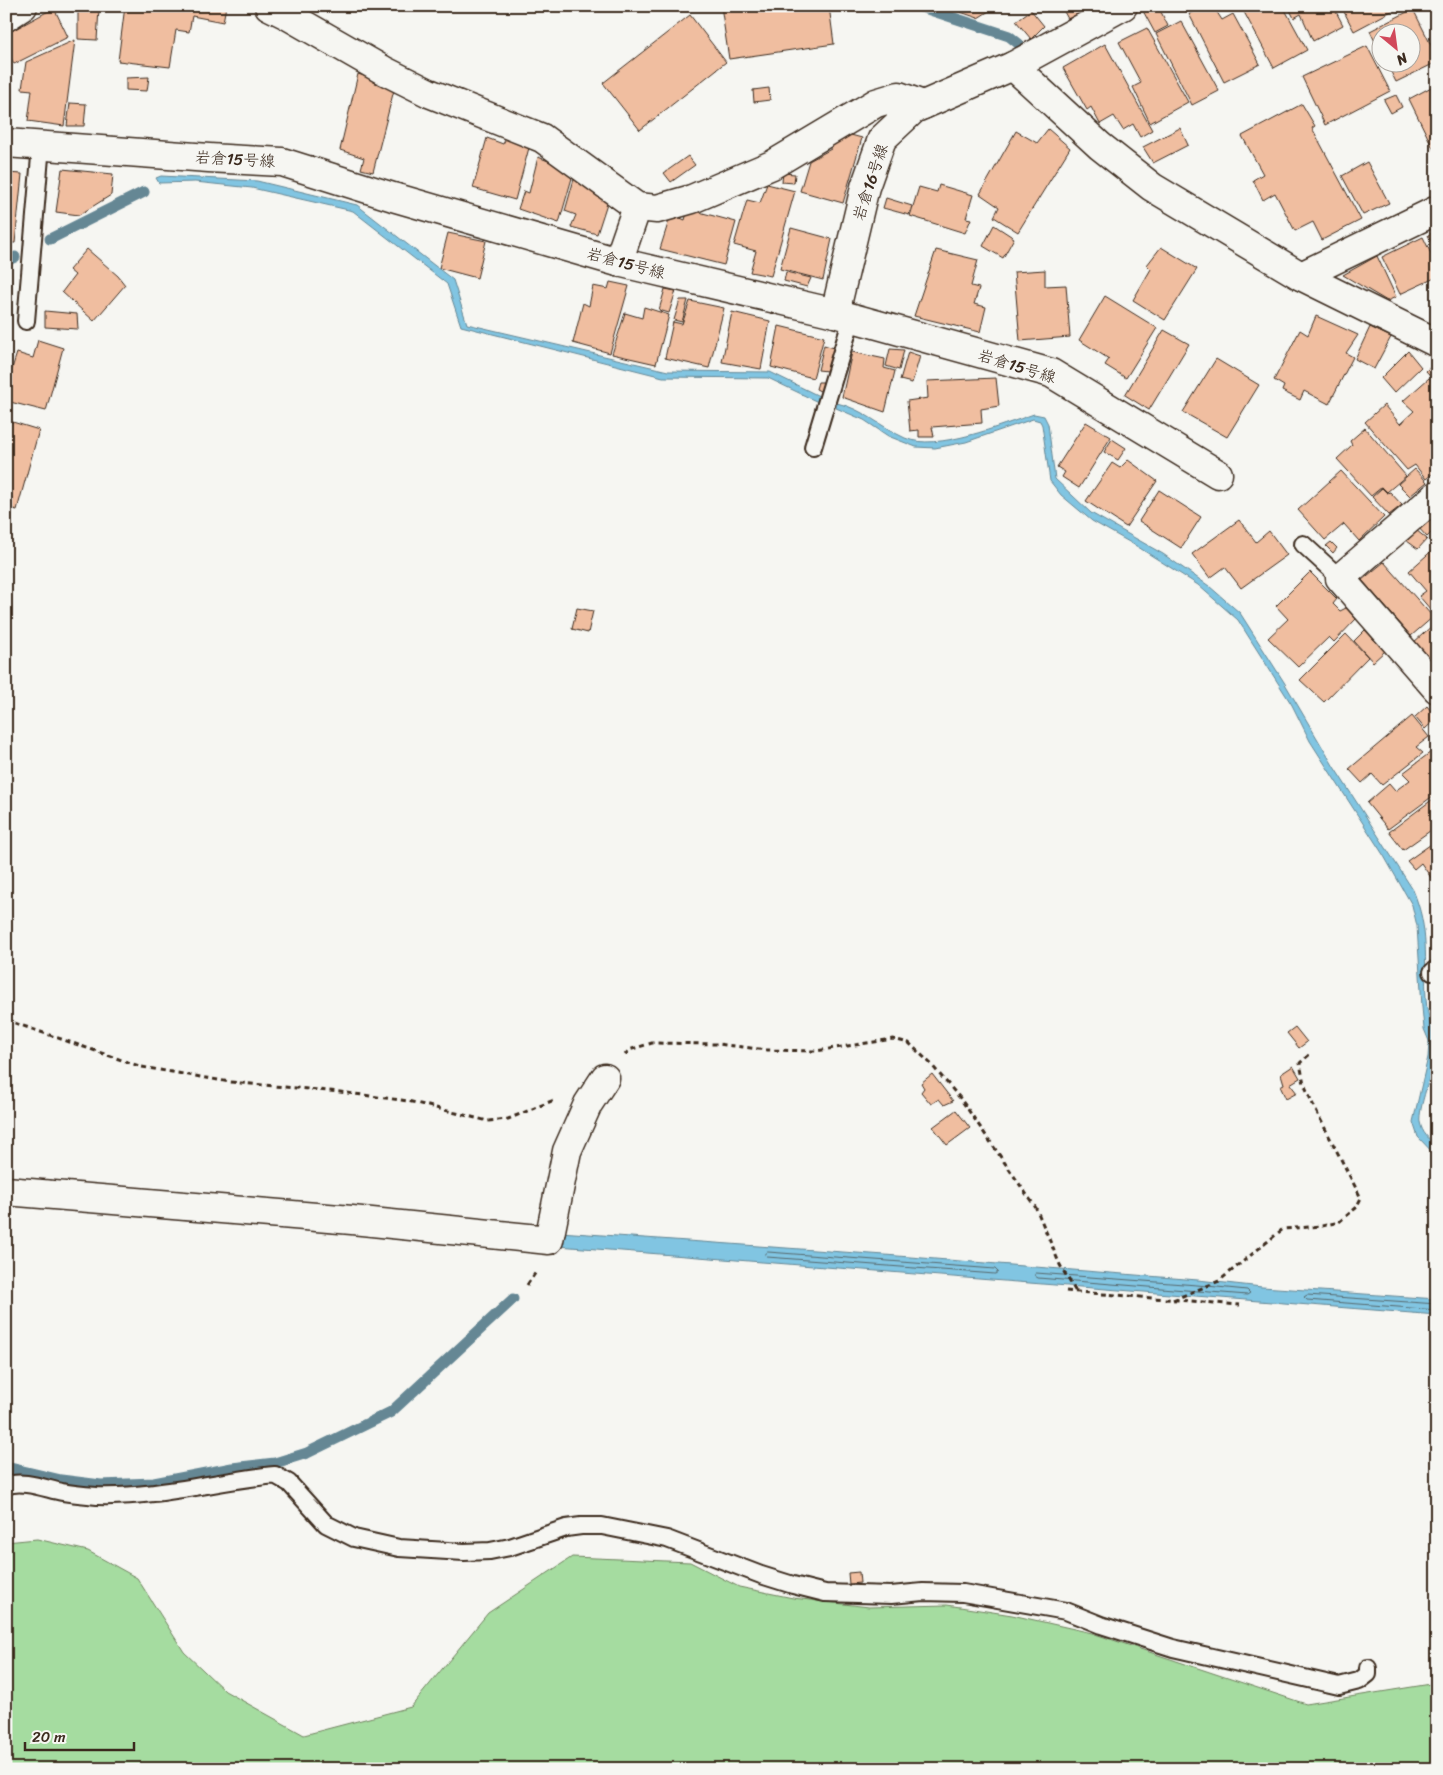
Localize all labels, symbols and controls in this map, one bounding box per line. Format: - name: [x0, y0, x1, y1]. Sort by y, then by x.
- north arrow: [1370, 22, 1420, 72]
- text: N: [1391, 45, 1413, 72]
- street label: 岩倉16号線: [844, 139, 896, 225]
- street label: 岩倉15号線: [194, 142, 276, 176]
- street label: 岩倉15号線: [583, 239, 669, 287]
- street label: 岩倉15号線: [974, 340, 1060, 392]
- scale bar: [25, 1720, 134, 1752]
- text: 20 m: [32, 1724, 66, 1750]

